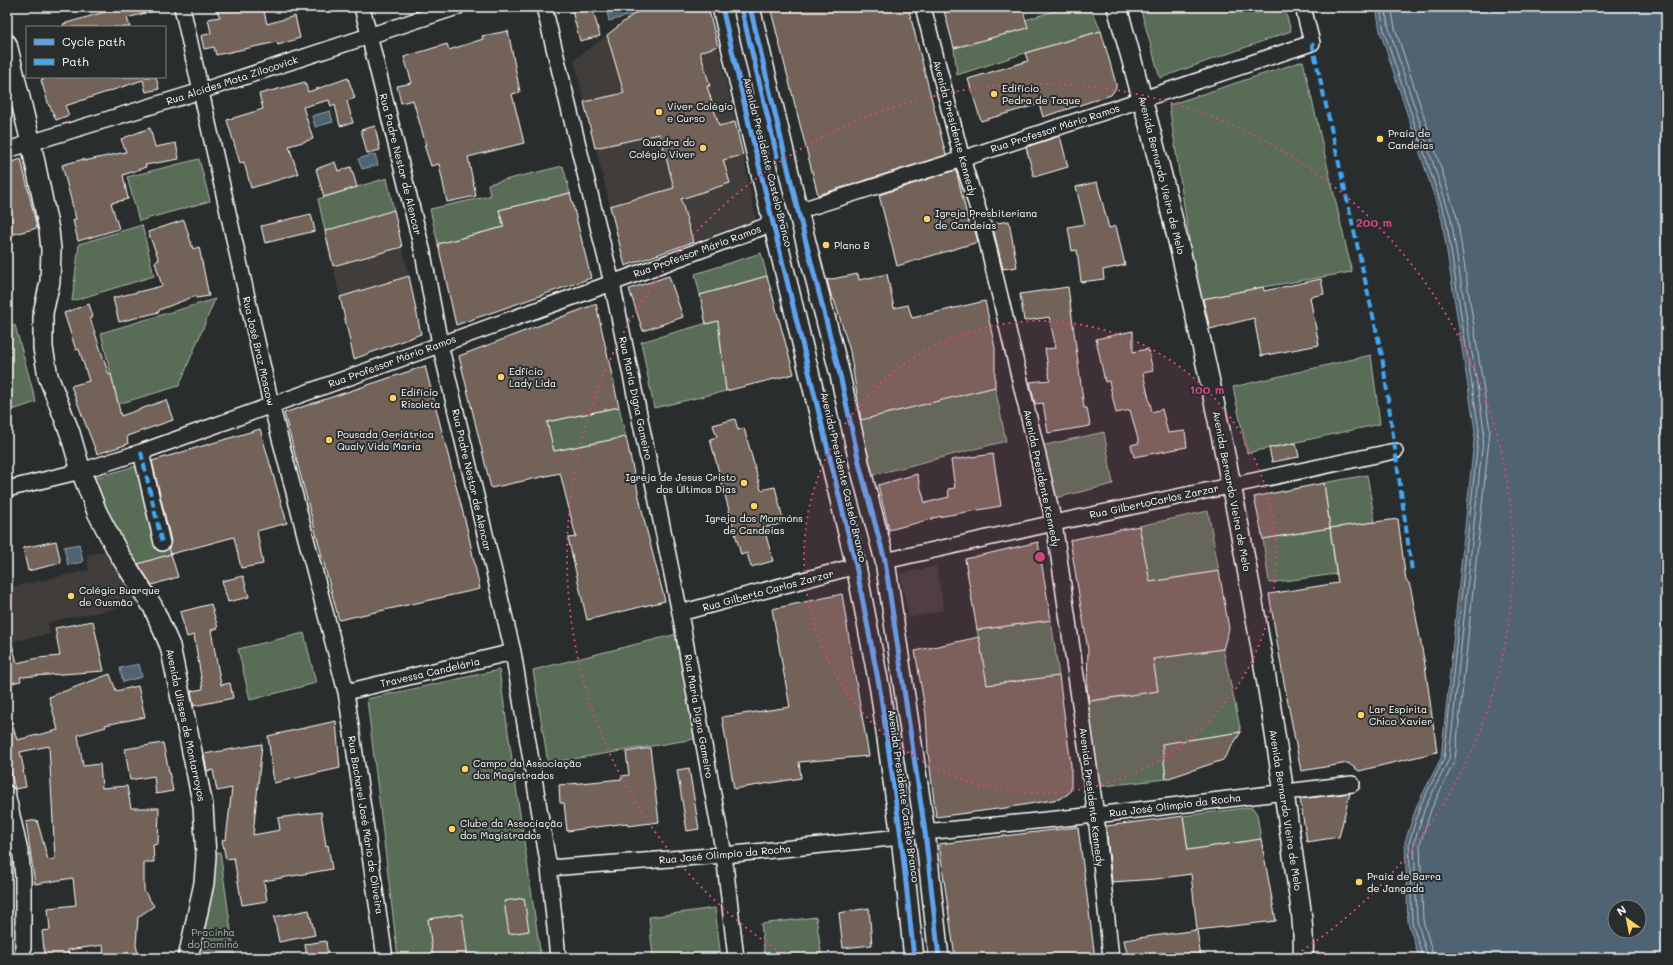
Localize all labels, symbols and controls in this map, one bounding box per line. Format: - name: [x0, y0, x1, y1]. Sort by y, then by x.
- legend: [26, 26, 166, 78]
- text: Cycle path: [62, 33, 125, 49]
- street label: Rua Alcídes Mota Zilocovick: [164, 52, 300, 108]
- text: Path: [62, 53, 89, 69]
- street label: Avenida Presidente Kennedy: [930, 59, 980, 197]
- street label: Avenida Presidente Castelo Branco: [740, 76, 796, 248]
- place label: Edifício Pedra de Toque: [1002, 81, 1080, 107]
- marker: Edifício Pedra de Toque: [989, 89, 999, 99]
- street label: Rua Padre Nestor de Alencar: [377, 92, 425, 236]
- street label: Avenida Bernardo Vieira de Melo: [1135, 94, 1189, 256]
- place label: Viver Colégio e Curso: [667, 99, 733, 125]
- street label: Rua Professor Mário Ramos: [989, 100, 1122, 156]
- marker: Viver Colégio e Curso: [654, 107, 664, 117]
- place label: Praia de Candeias: [1388, 126, 1434, 152]
- marker: Praia de Candeias: [1375, 134, 1385, 144]
- place label: Quadra do Colégio Viver: [629, 135, 695, 161]
- marker: Quadra do Colégio Viver: [698, 143, 708, 153]
- place label: Igreja Presbiteriana de Candeias: [935, 206, 1037, 232]
- marker: Igreja Presbiteriana de Candeias: [922, 214, 932, 224]
- text: 200 m: [1356, 214, 1392, 230]
- street label: Rua Professor Mário Ramos: [631, 221, 763, 281]
- place label: Plano B: [834, 238, 870, 252]
- marker: Plano B: [821, 240, 831, 250]
- street label: Rua José Braz Moscow: [240, 295, 278, 407]
- street label: Rua Professor Mário Ramos: [326, 331, 458, 391]
- street label: Rua Maria Digna Gameiro: [616, 335, 656, 461]
- place label: Edfício Lady Lida: [509, 364, 556, 390]
- marker: Edfício Lady Lida: [496, 372, 506, 382]
- text: 100 m: [1190, 381, 1224, 397]
- place label: Edifício Risoleta: [401, 385, 441, 411]
- street label: Avenida Presidente Castelo Branco: [818, 391, 870, 563]
- marker: Edifício Risoleta: [388, 393, 398, 403]
- street label: Rua Padre Nestor de Alencar: [449, 408, 495, 552]
- street label: Avenida Presidente Kennedy: [1021, 408, 1063, 548]
- street label: Avenida Bernardo Vieira de Melo: [1210, 410, 1254, 572]
- place label: Pousada Geriátrica Qualy Vida Maria: [337, 427, 434, 453]
- marker: Pousada Geriátrica Qualy Vida Maria: [324, 435, 334, 445]
- place label: Igreja de Jesus Cristo dos Últimos Dias: [626, 470, 736, 496]
- marker: Igreja de Jesus Cristo dos Últimos Dias: [739, 478, 749, 488]
- street label: Rua GilbertoCarlos Zarzar: [1088, 480, 1220, 522]
- marker: Igreja dos Mormóns de Candeias: [749, 501, 759, 511]
- place label: Igreja dos Mormóns de Candeias: [705, 511, 803, 537]
- centre of rings: [1033, 550, 1047, 564]
- street label: Rua Gilberto Carlos Zarzar: [701, 566, 835, 614]
- place label: Colégio Buarque de Gusmão: [79, 583, 160, 609]
- marker: Colégio Buarque de Gusmão: [66, 591, 76, 601]
- street label: Avenida Ulisses de Montarroyos: [163, 647, 209, 803]
- street label: Rua Maria Digna Gameiro: [681, 653, 717, 779]
- street label: Travessa Candelária: [379, 654, 481, 690]
- place label: Lar Espírita Chico Xavier: [1369, 702, 1432, 728]
- street label: Avenida Presidente Castelo Branco: [885, 709, 923, 883]
- marker: Lar Espírita Chico Xavier: [1356, 710, 1366, 720]
- street label: Avenida Presidente Kennedy: [1077, 727, 1107, 867]
- street label: Avenida Bernardo Vieira de Melo: [1266, 728, 1306, 892]
- street label: Rua Bacharel José Mário de Oliveira: [345, 735, 387, 915]
- place label: Campo da Associação dos Magistrados: [473, 756, 581, 782]
- marker: Campo da Associação dos Magistrados: [460, 764, 470, 774]
- street label: Rua José Olimpio da Rocha: [1108, 790, 1242, 820]
- place label: Clube da Associação dos Magistrados: [460, 816, 562, 842]
- marker: Clube da Associação dos Magistrados: [447, 824, 457, 834]
- street label: Rua José Olimpio da Rocha: [658, 841, 792, 867]
- place label: Praia de Barra de Jangada: [1367, 869, 1441, 895]
- marker: Praia de Barra de Jangada: [1354, 877, 1364, 887]
- north arrow: [1607, 899, 1647, 939]
- text: N: [1614, 902, 1629, 919]
- park label: Pracinha do Dominó: [188, 925, 238, 951]

